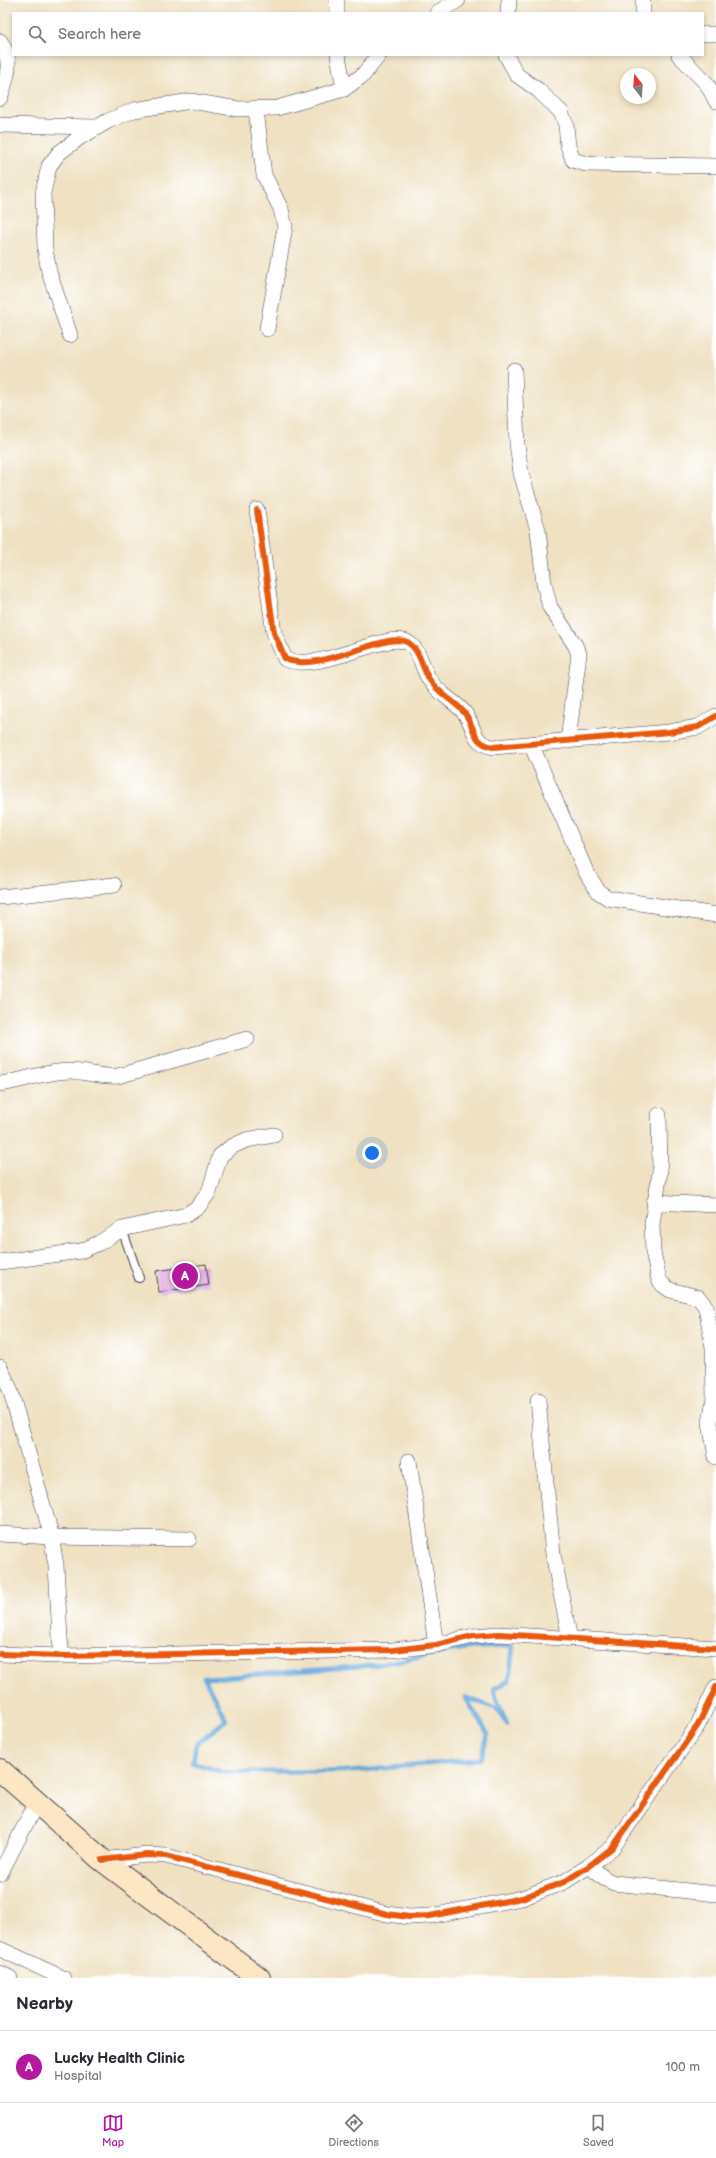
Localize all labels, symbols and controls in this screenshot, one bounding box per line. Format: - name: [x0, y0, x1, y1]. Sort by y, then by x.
- search box: [12, 12, 704, 56]
- icon: search: [26, 23, 48, 45]
- text: Search here: [58, 25, 141, 44]
- north arrow: [620, 68, 656, 104]
- your location: [362, 1143, 382, 1163]
- pin: A: [172, 1261, 198, 1291]
- text: Nearby: [16, 1994, 73, 2014]
- text: Lucky Health Clinic: [54, 2049, 185, 2068]
- text: A: [25, 2059, 33, 2075]
- text: 100 m: [665, 2059, 700, 2075]
- text: Hospital: [54, 2068, 102, 2084]
- tab: Map: [102, 2112, 124, 2149]
- tab: Directions: [328, 2112, 379, 2149]
- tab: Saved: [583, 2112, 614, 2149]

